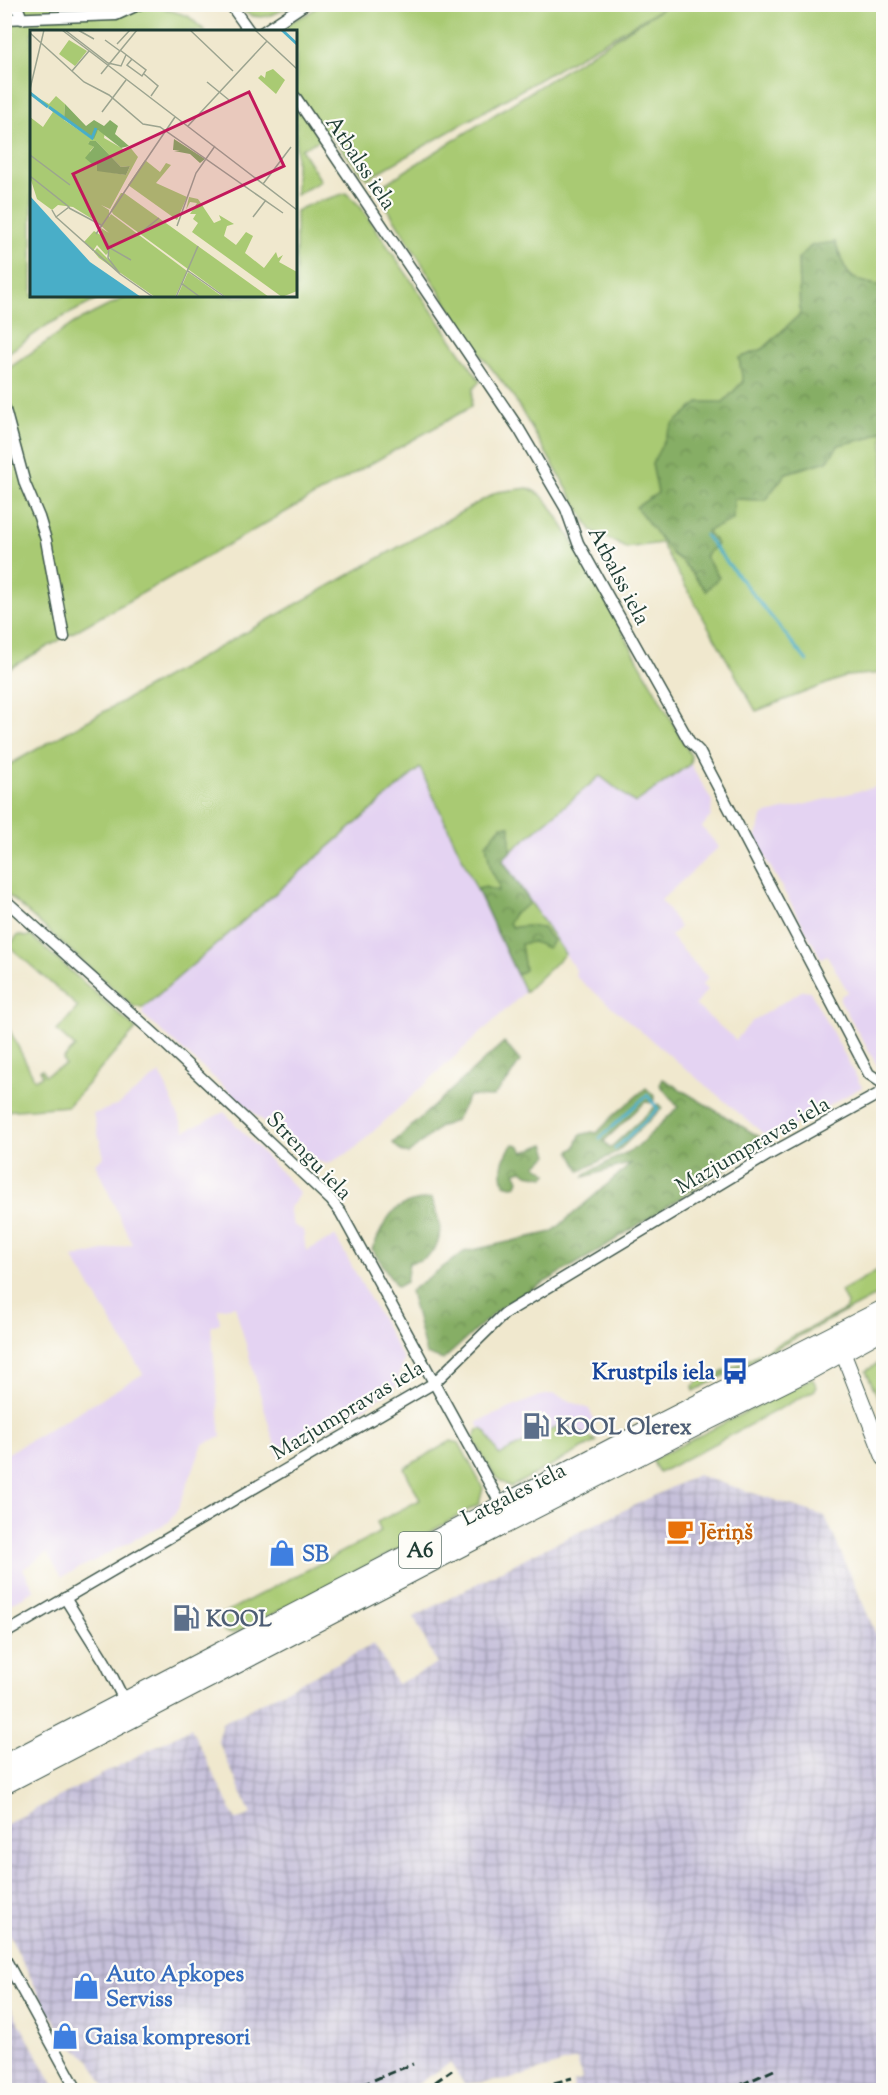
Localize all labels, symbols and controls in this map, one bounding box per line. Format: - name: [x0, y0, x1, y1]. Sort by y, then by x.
- inset map: [30, 30, 297, 297]
- street label: Atbalss iela: [316, 110, 403, 217]
- street label: Atbalss iela: [578, 521, 657, 632]
- street label: Mazjumpravas iela: [670, 1089, 837, 1204]
- street label: Strengu iela: [257, 1105, 358, 1209]
- street label: Mazjumpravas iela: [266, 1353, 431, 1470]
- bus stop icon: Krustpils iela: [720, 1356, 750, 1386]
- place label: Krustpils iela: [592, 1358, 716, 1390]
- fuel station icon: KOOL Olerex: [521, 1411, 551, 1441]
- place label: KOOL Olerex: [556, 1413, 692, 1445]
- street label: Latgales iela: [456, 1456, 572, 1536]
- cafe icon: Jēriņš: [665, 1516, 695, 1546]
- place label: Jēriņš: [698, 1518, 753, 1550]
- road number: A6: [399, 1532, 441, 1568]
- shop icon: SB: [267, 1538, 297, 1568]
- place label: SB: [302, 1540, 329, 1572]
- fuel station icon: KOOL: [171, 1603, 201, 1633]
- place label: KOOL: [206, 1605, 272, 1637]
- place label: Auto Apkopes Serviss: [106, 1960, 245, 2017]
- shop icon: Auto Apkopes Serviss: [71, 1971, 101, 2001]
- shop icon: Gaisa kompresori: [50, 2021, 80, 2051]
- place label: Gaisa kompresori: [85, 2023, 251, 2055]

